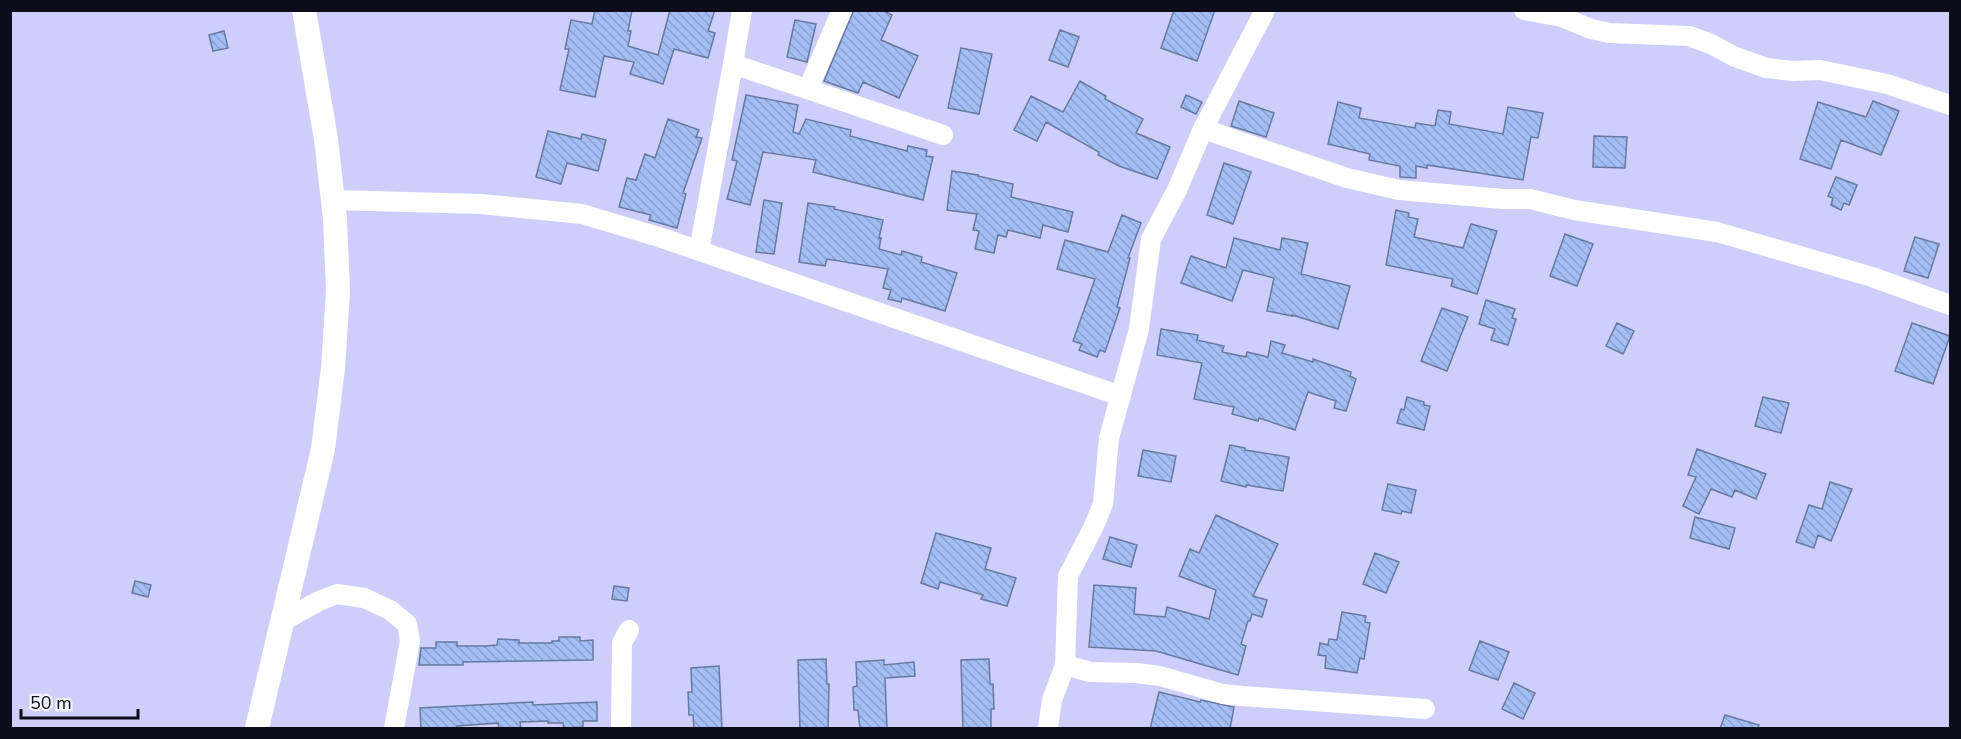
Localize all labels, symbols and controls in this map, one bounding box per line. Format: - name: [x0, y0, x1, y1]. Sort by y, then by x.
- scale bar: [21, 682, 138, 720]
- text: 50 m: [30, 691, 72, 715]

